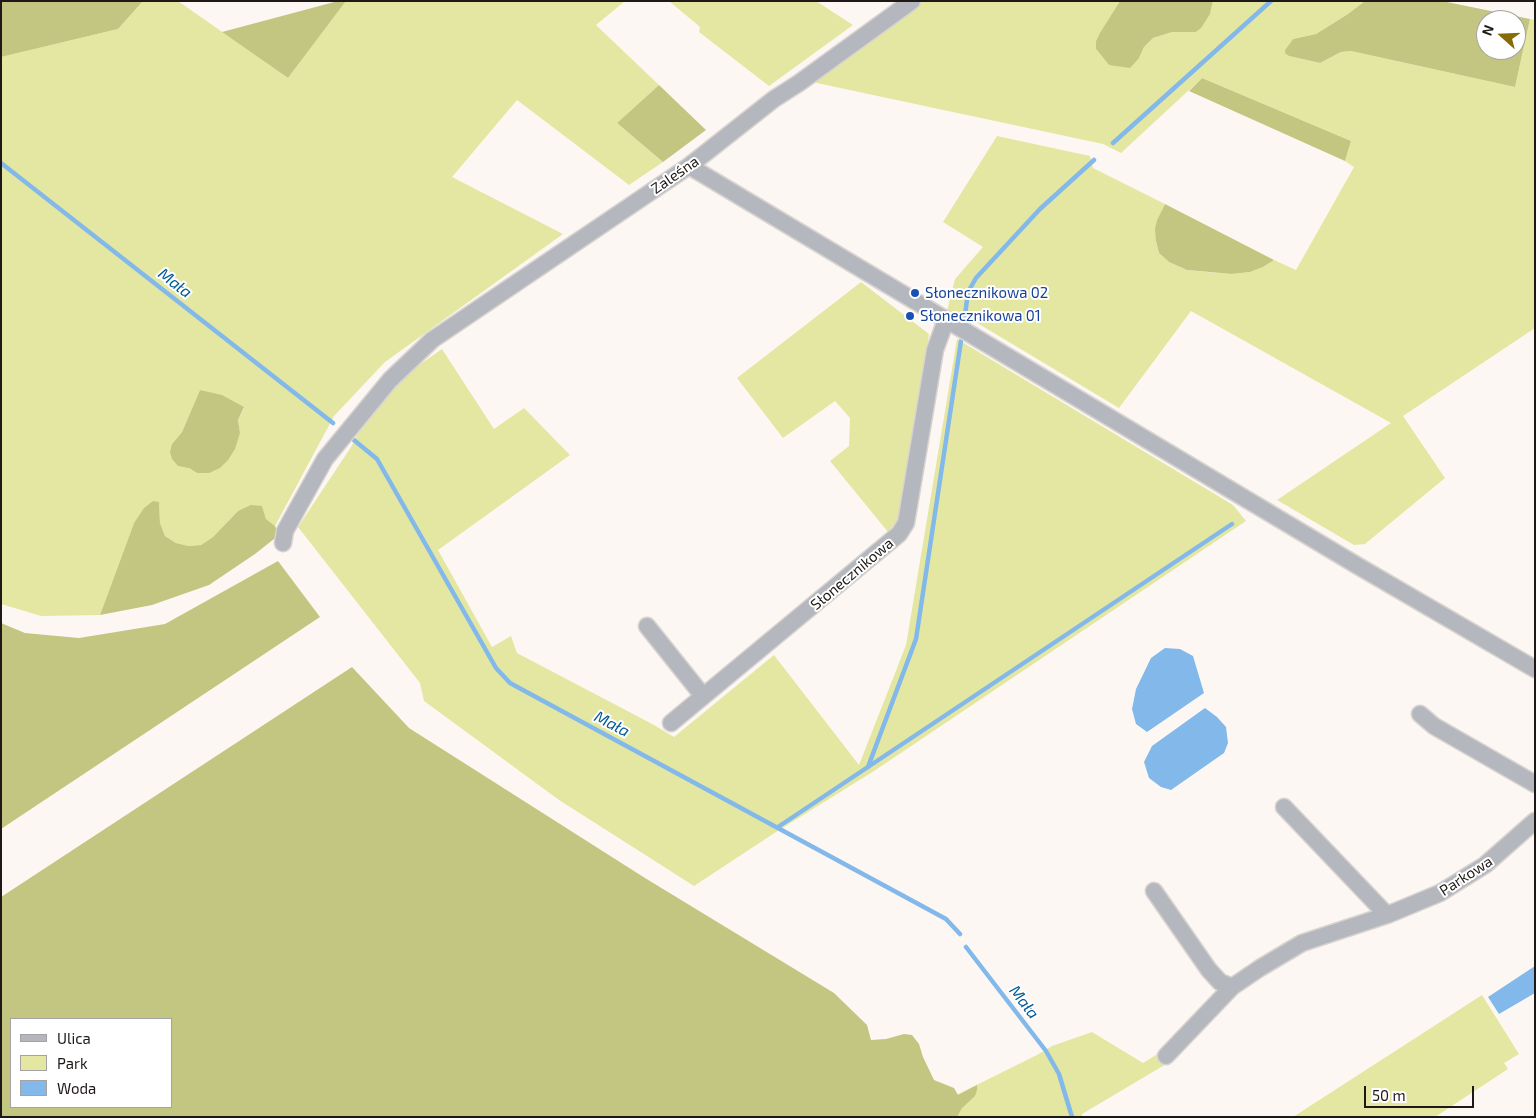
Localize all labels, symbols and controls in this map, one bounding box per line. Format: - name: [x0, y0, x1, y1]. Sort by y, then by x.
- north arrow: [1476, 10, 1526, 60]
- text: N: [1478, 22, 1497, 38]
- street label: Zaleśna: [648, 152, 702, 198]
- water label: Mała: [154, 264, 196, 302]
- place label: Słonecznikowa 02: [925, 284, 1048, 302]
- marker: Słonecznikowa 02: [909, 287, 921, 299]
- place label: Słonecznikowa 01: [920, 307, 1041, 325]
- marker: Słonecznikowa 01: [904, 310, 916, 322]
- street label: Słonecznikowa: [807, 534, 897, 614]
- water label: Mała: [591, 707, 633, 741]
- street label: Parkowa: [1436, 852, 1496, 900]
- water label: Mała: [1005, 981, 1043, 1023]
- legend: [10, 1018, 172, 1108]
- text: Ulica: [57, 1029, 91, 1047]
- text: Park: [57, 1054, 88, 1072]
- scale bar: [1366, 1076, 1476, 1108]
- text: Woda: [57, 1079, 96, 1097]
- text: 50 m: [1372, 1086, 1406, 1104]

